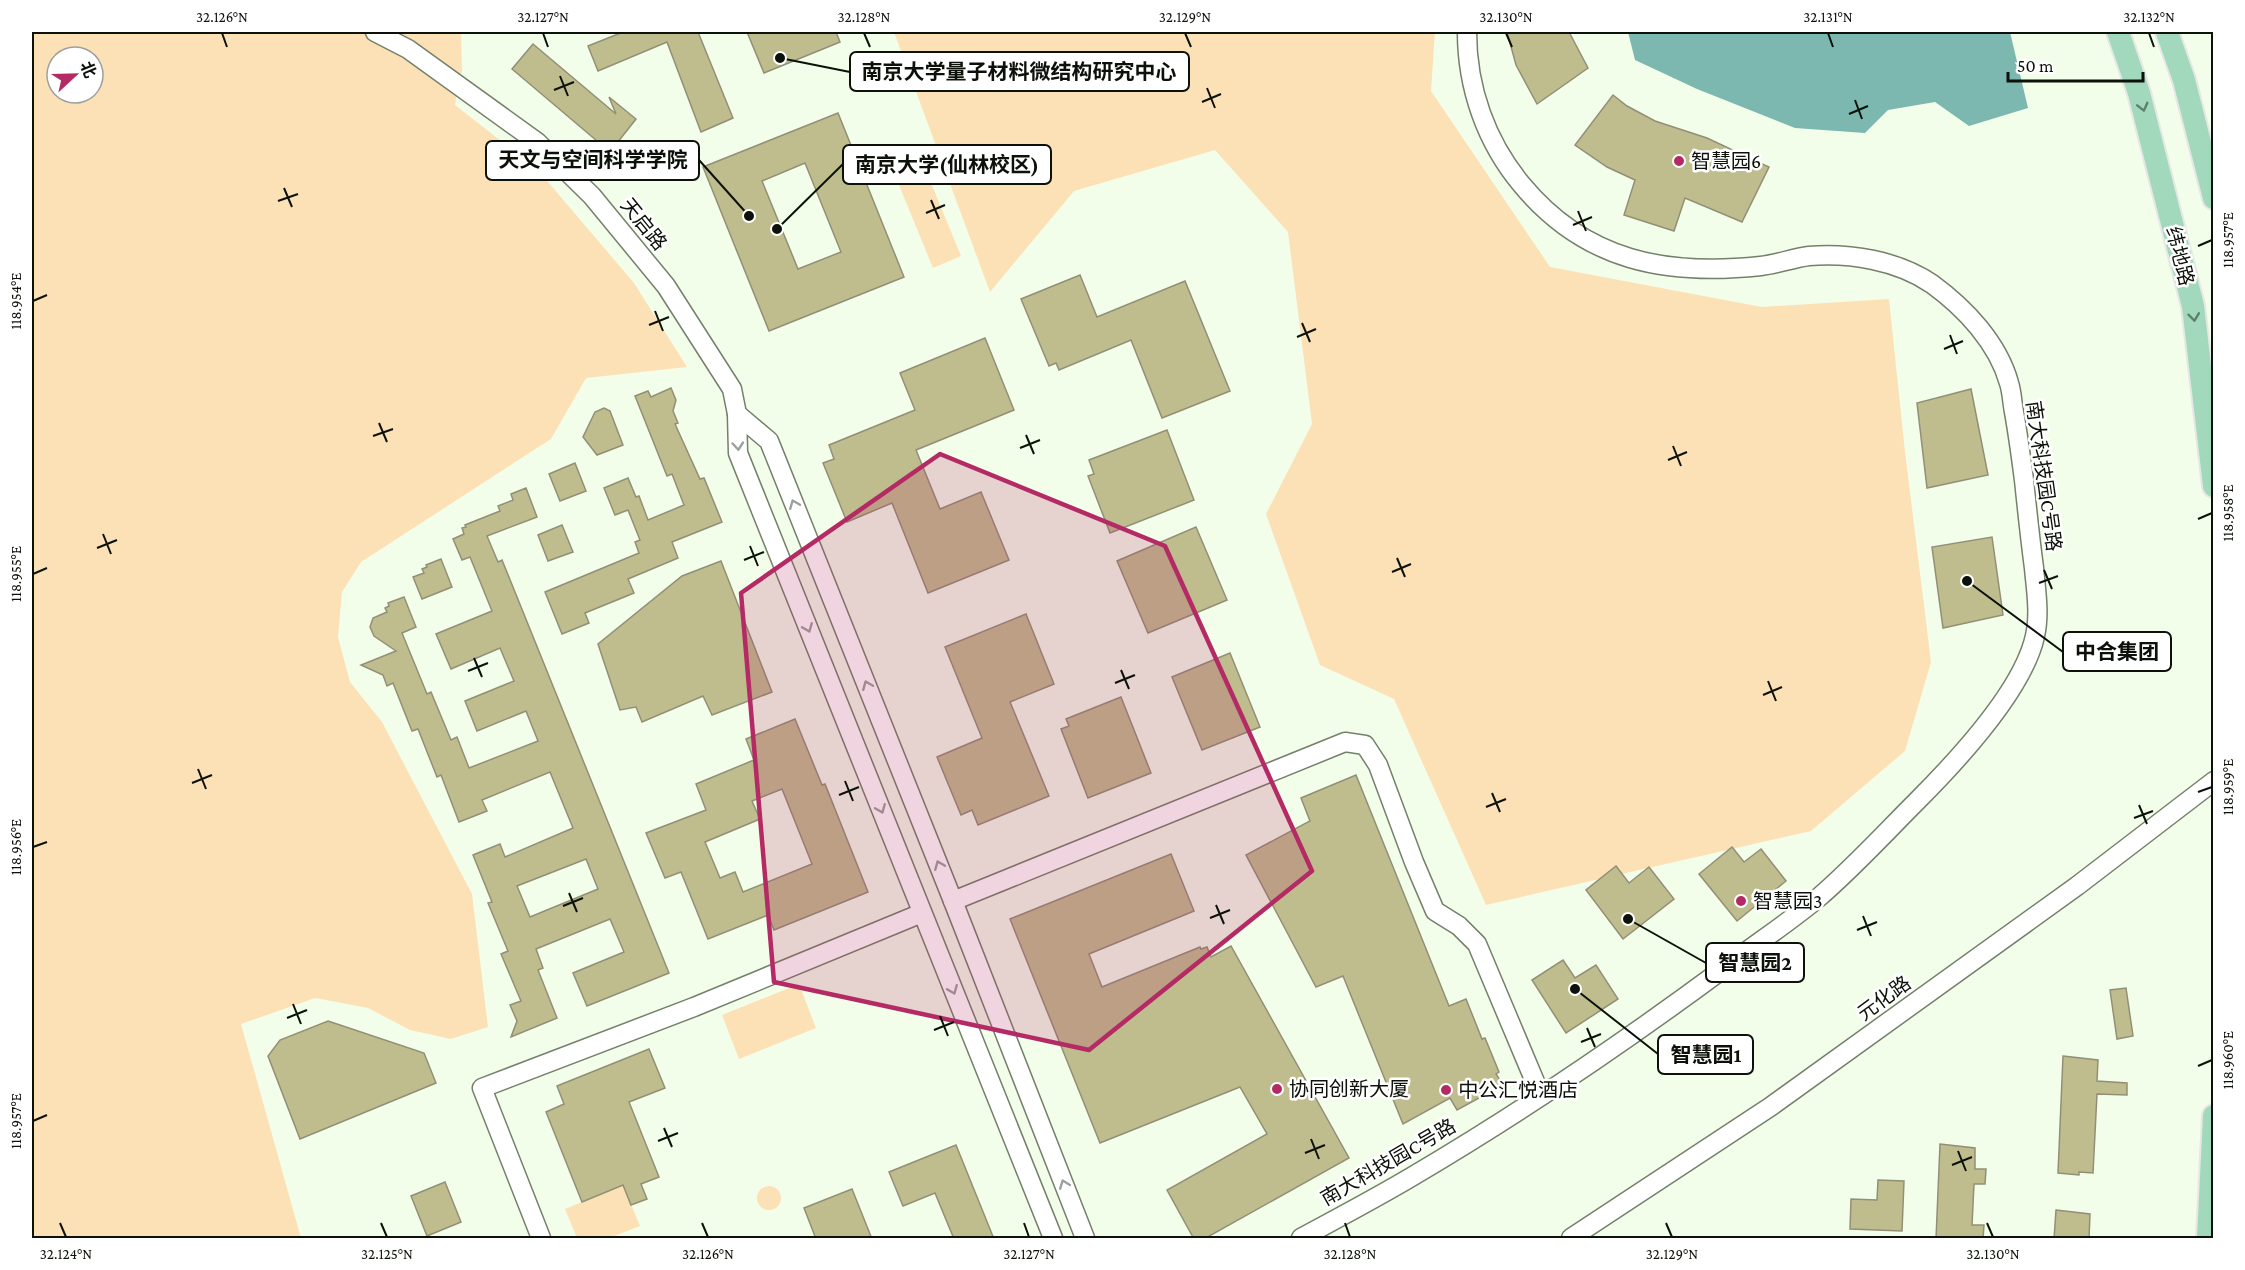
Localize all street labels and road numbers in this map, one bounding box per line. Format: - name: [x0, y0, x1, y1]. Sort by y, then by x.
- street label: 天启路: [617, 194, 671, 254]
- street label: 纬地路: [2162, 224, 2198, 288]
- street label: 南大科技园C号路: [2023, 399, 2065, 553]
- street label: 元化路: [1853, 971, 1915, 1025]
- street label: 南大科技园C号路: [1317, 1115, 1459, 1209]

